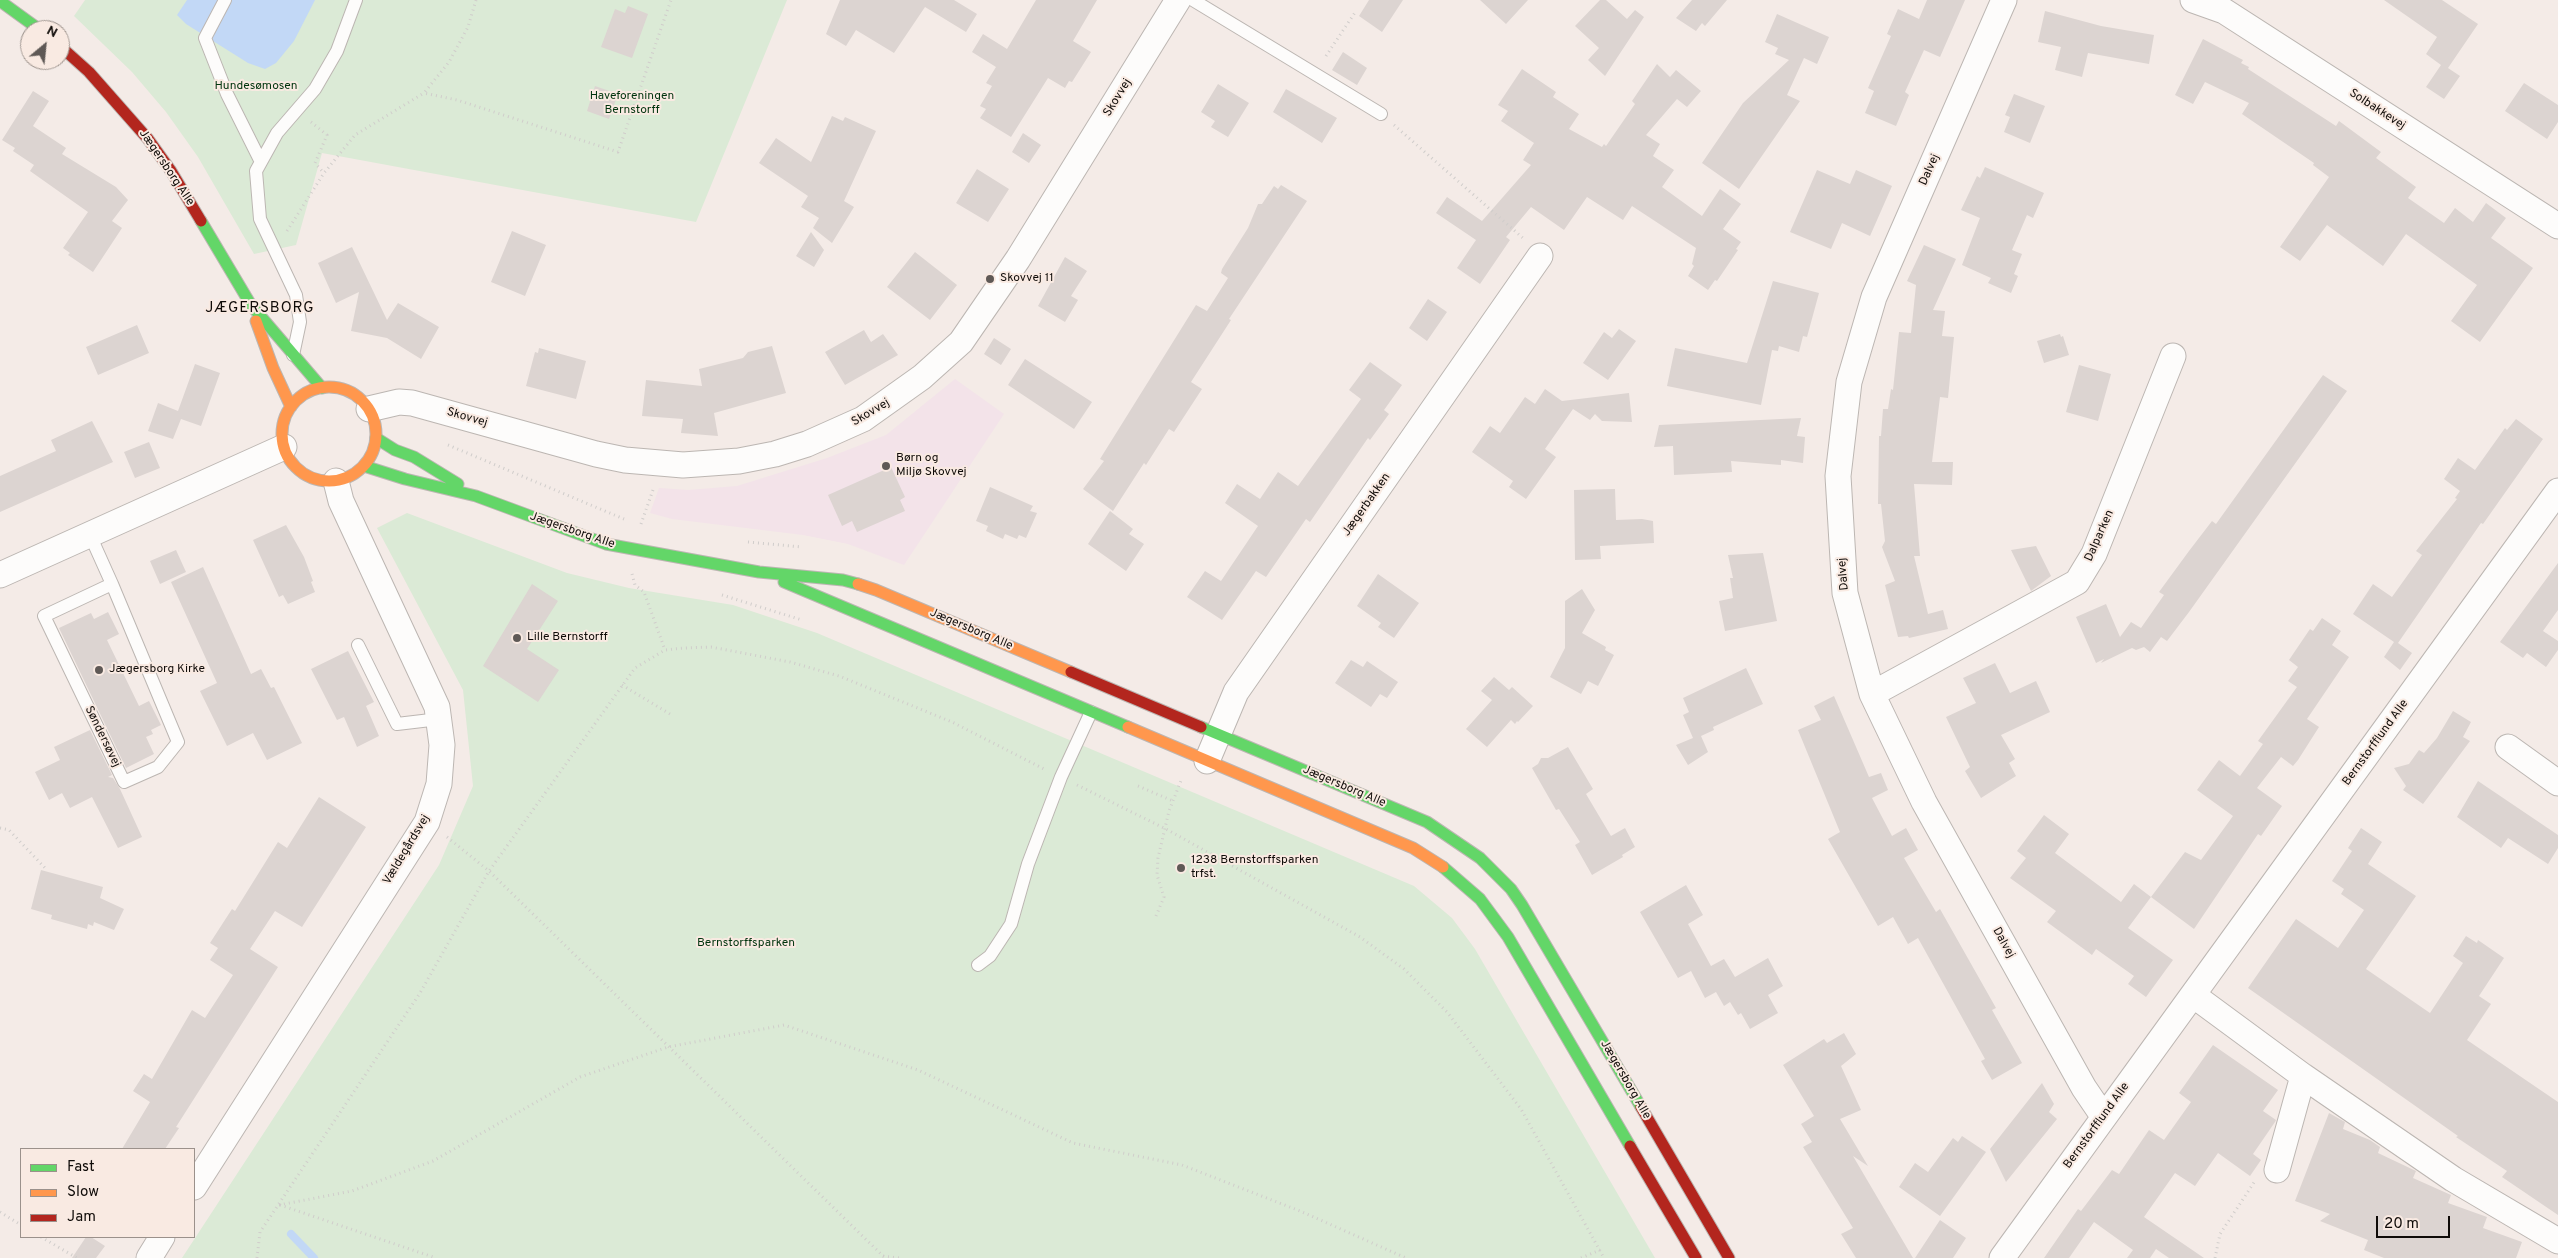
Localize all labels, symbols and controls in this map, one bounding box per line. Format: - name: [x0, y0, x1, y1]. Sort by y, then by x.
- north arrow: [20, 20, 70, 70]
- text: N: [43, 22, 60, 42]
- street label: Skovvej: [1101, 76, 1135, 120]
- park label: Hundesømosen: [214, 80, 298, 94]
- street label: Solbakkevej: [2346, 86, 2408, 134]
- park label: Haveforeningen Bernstorff: [590, 90, 674, 118]
- street label: Jægersborg Alle: [135, 127, 197, 209]
- street label: Dalvej: [1917, 152, 1943, 188]
- place label: Skovvej 11: [1000, 272, 1054, 286]
- marker: Skovvej 11: [984, 273, 996, 285]
- district label: JÆGERSBORG: [204, 300, 316, 318]
- street label: Skovvej: [849, 396, 893, 430]
- street label: Skovvej: [445, 405, 489, 431]
- place label: Børn og Miljø Skovvej: [896, 452, 967, 480]
- marker: Børn og Miljø Skovvej: [880, 460, 892, 472]
- street label: Jægerbakken: [1340, 471, 1394, 539]
- street label: Dalparken: [2082, 508, 2118, 564]
- street label: Jægersborg Alle: [528, 510, 616, 552]
- street label: Dalvej: [1835, 557, 1853, 591]
- street label: Jægersborg Alle: [927, 606, 1015, 654]
- place label: Lille Bernstorff: [527, 631, 608, 645]
- marker: Lille Bernstorff: [511, 632, 523, 644]
- place label: Jægersborg Kirke: [109, 663, 205, 677]
- marker: Jægersborg Kirke: [93, 664, 105, 676]
- street label: Bernstorfflund Alle: [2340, 697, 2412, 789]
- street label: Søndersøvej: [81, 704, 123, 770]
- street label: Jægersborg Alle: [1300, 763, 1388, 811]
- street label: Vældegårdsvej: [380, 812, 434, 888]
- place label: 1238 Bernstorffsparken trfst.: [1191, 854, 1318, 882]
- marker: 1238 Bernstorffsparken trfst.: [1175, 862, 1187, 874]
- street label: Dalvej: [1989, 925, 2017, 961]
- park label: Bernstorffsparken: [697, 937, 795, 951]
- street label: Jægersborg Alle: [1597, 1038, 1653, 1122]
- street label: Bernstorfflund Alle: [2061, 1080, 2133, 1172]
- legend: [20, 1148, 195, 1238]
- text: Fast: [67, 1158, 95, 1177]
- text: Slow: [67, 1183, 99, 1202]
- scale bar: [2378, 1206, 2452, 1238]
- text: Jam: [67, 1208, 96, 1227]
- text: 20 m: [2384, 1215, 2419, 1234]

